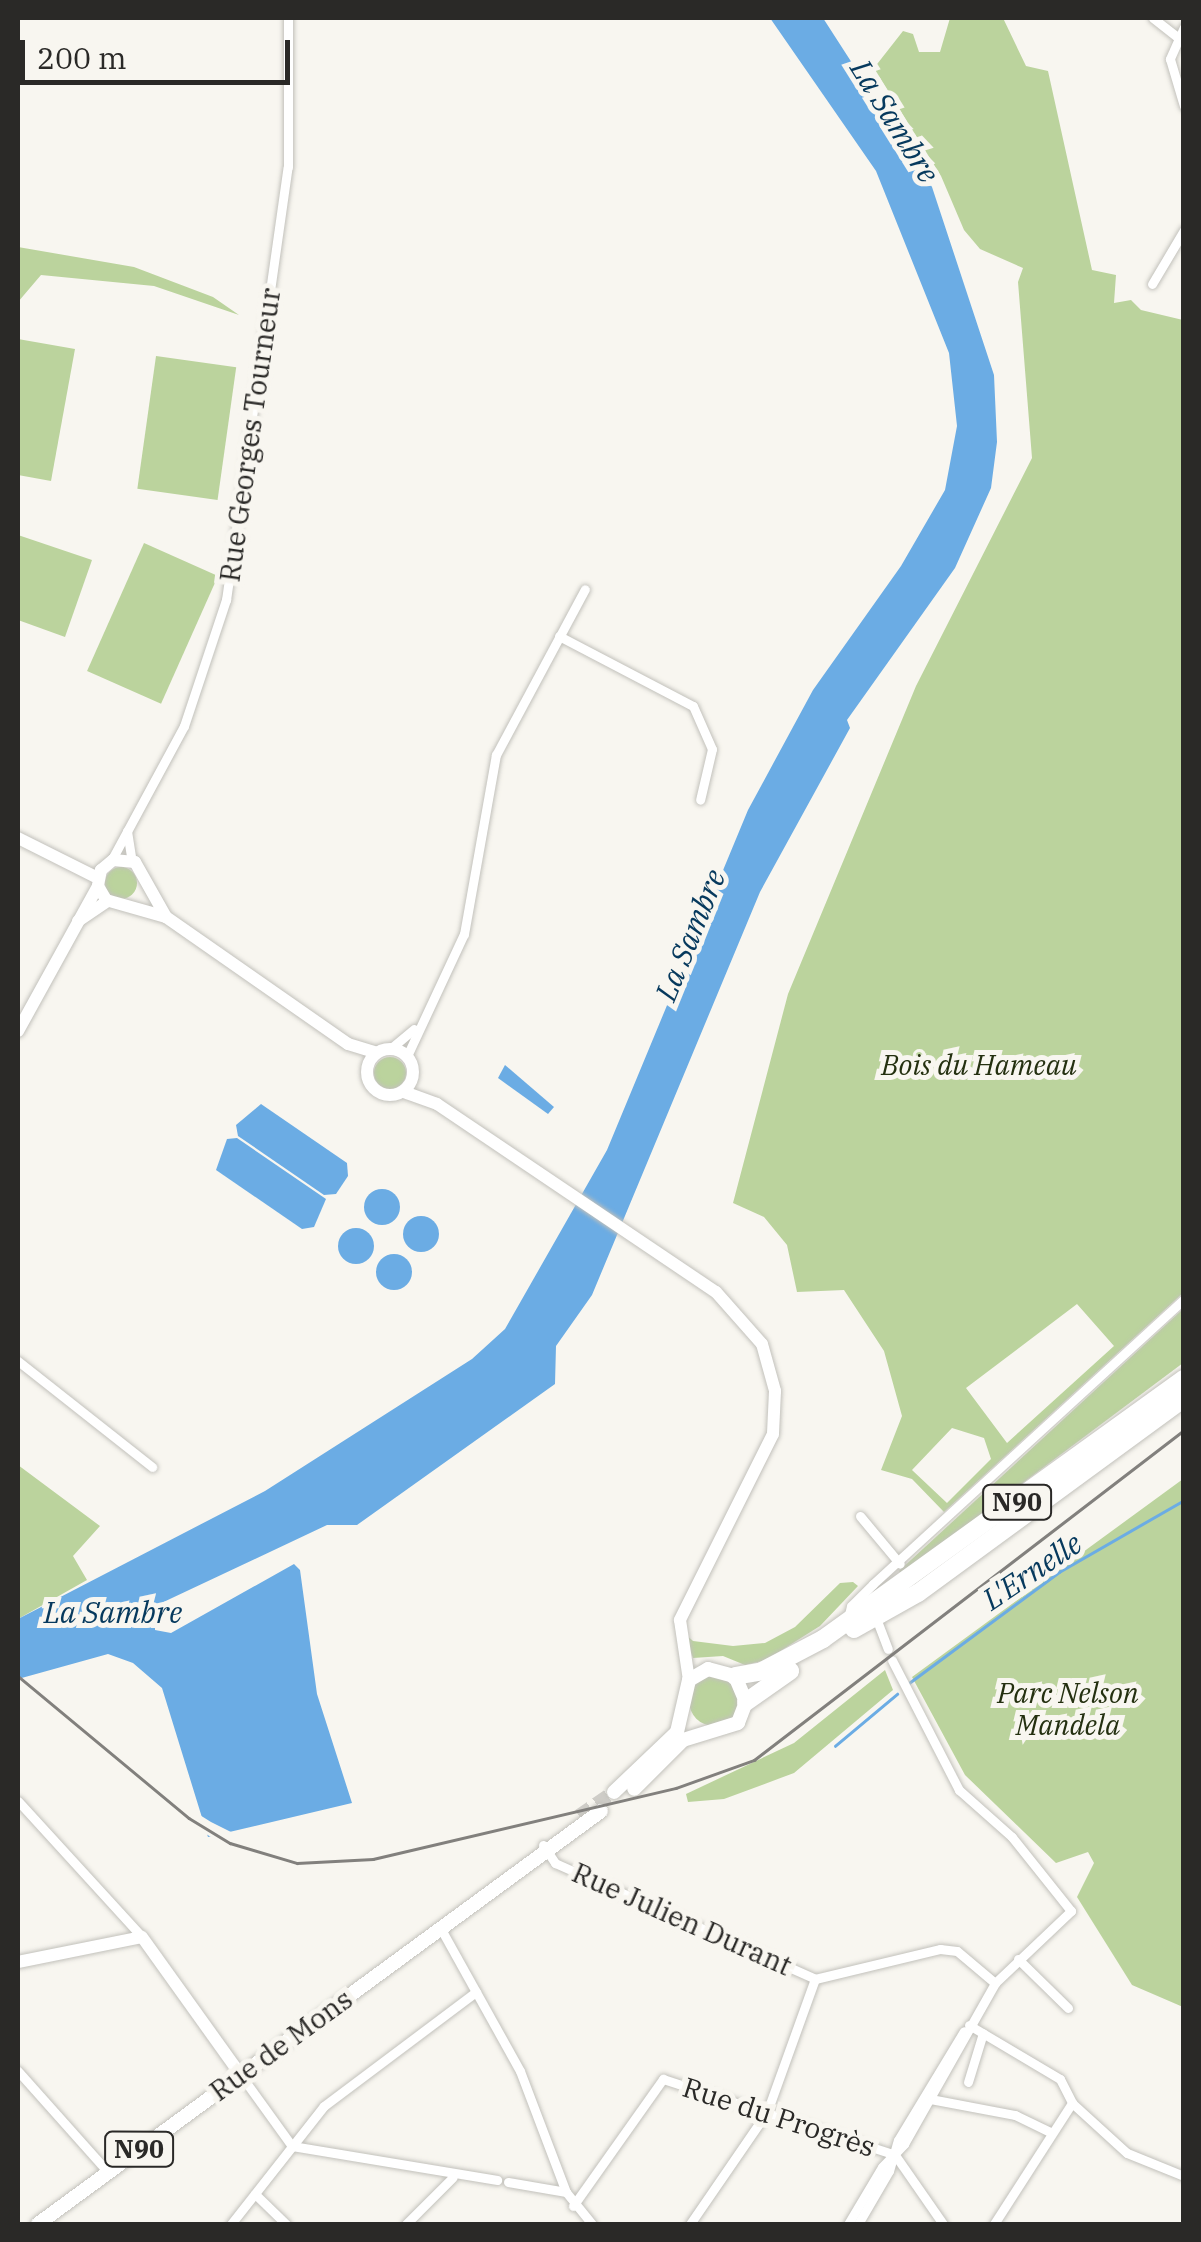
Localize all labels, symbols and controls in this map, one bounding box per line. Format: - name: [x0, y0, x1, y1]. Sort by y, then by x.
- scale bar: [25, 20, 295, 82]
- text: 200 m: [37, 38, 127, 77]
- water label: La Sambre: [843, 53, 947, 189]
- street label: Rue Georges Tourneur: [213, 286, 287, 584]
- water label: La Sambre: [647, 864, 733, 1006]
- park label: Bois du Hameau: [881, 1048, 1077, 1082]
- road number: N90: [982, 1482, 1052, 1522]
- water label: L'Ernelle: [976, 1525, 1088, 1617]
- water label: La Sambre: [44, 1594, 182, 1630]
- park label: Parc Nelson Mandela: [997, 1676, 1139, 1742]
- street label: Rue Julien Durant: [567, 1856, 797, 1982]
- street label: Rue de Mons: [203, 1982, 359, 2108]
- street label: Rue du Progrès: [679, 2070, 879, 2164]
- road number: N90: [104, 2129, 174, 2169]

